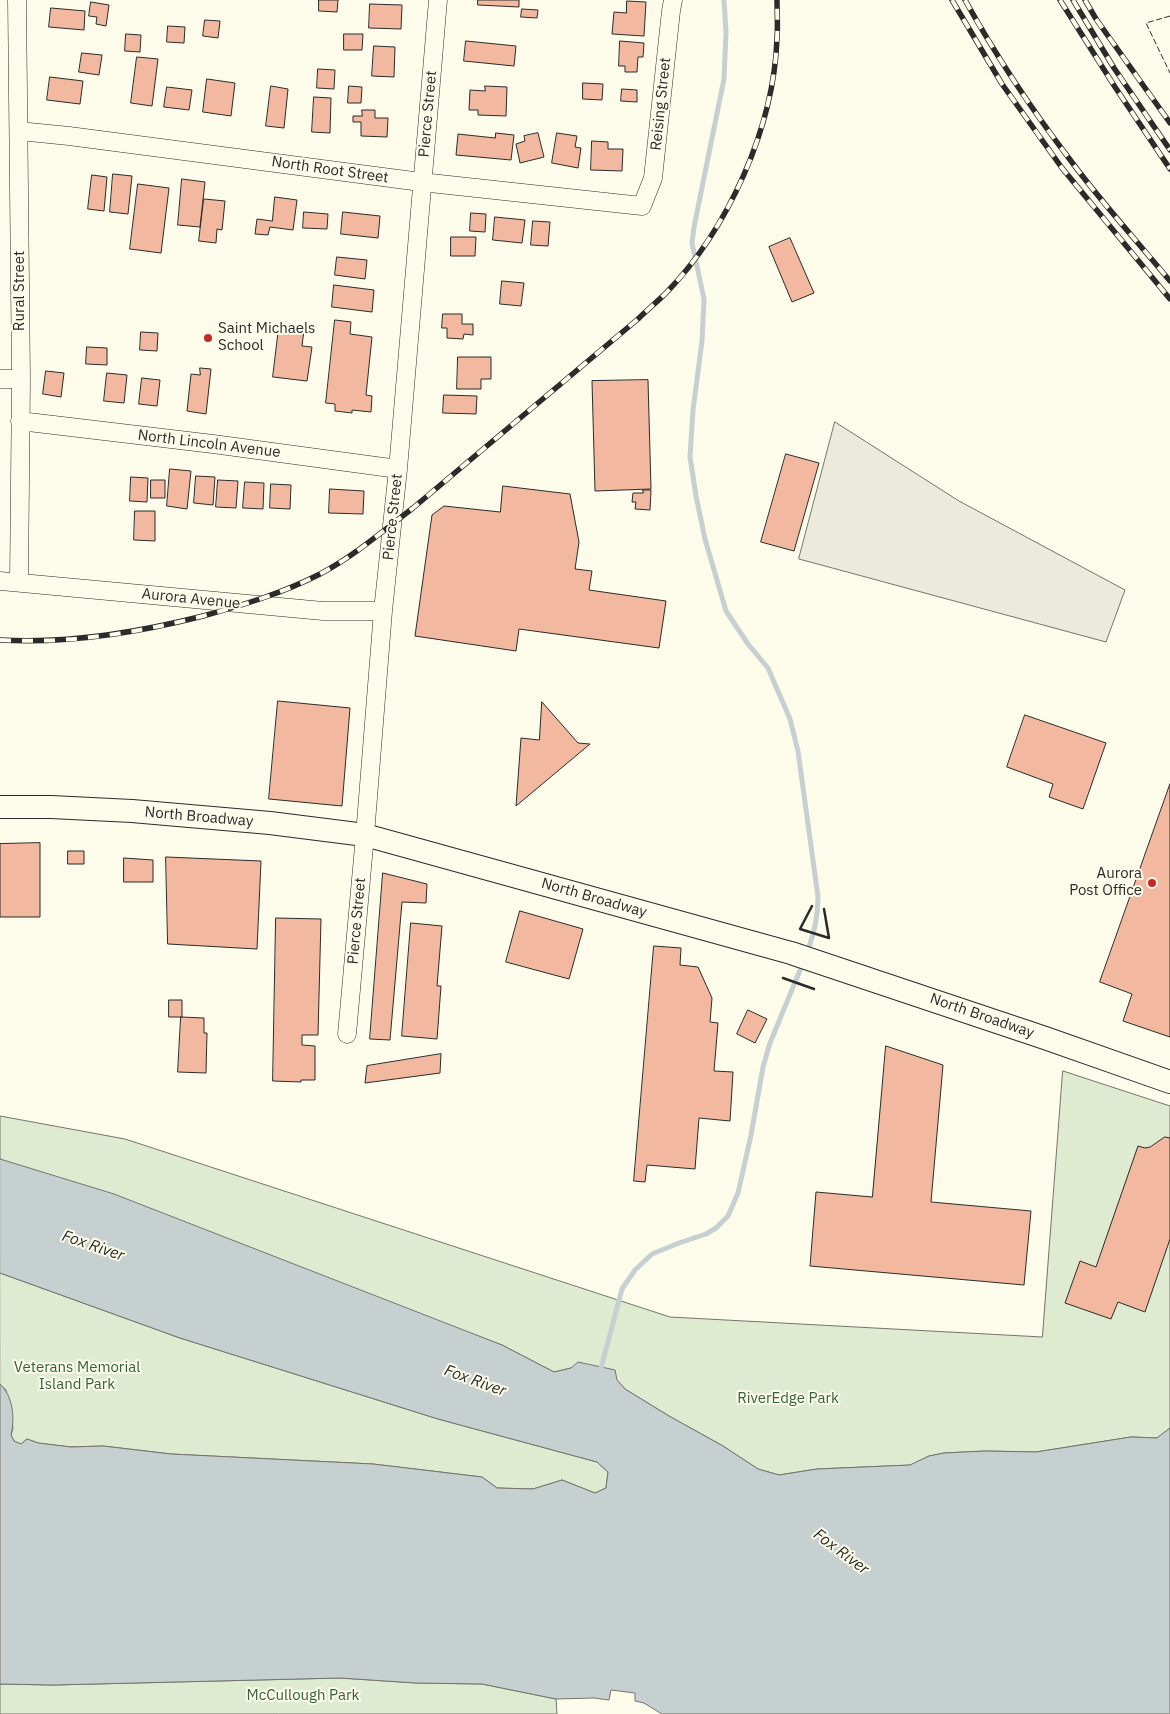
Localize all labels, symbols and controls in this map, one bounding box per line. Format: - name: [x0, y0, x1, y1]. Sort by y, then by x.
- street label: Reising Street: [647, 57, 675, 151]
- street label: Pierce Street: [415, 70, 441, 158]
- street label: North Root Street: [270, 153, 390, 187]
- street label: Rural Street: [11, 251, 29, 331]
- place label: Saint Michaels School: [218, 320, 315, 355]
- marker: Saint Michaels School: [202, 332, 214, 344]
- street label: North Lincoln Avenue: [137, 426, 281, 462]
- street label: Pierce Street: [380, 473, 406, 561]
- street label: Aurora Avenue: [141, 585, 241, 613]
- street label: North Broadway: [144, 803, 254, 831]
- place label: Aurora Post Office: [1069, 865, 1142, 900]
- street label: North Broadway: [539, 874, 649, 922]
- street label: Pierce Street: [344, 877, 370, 965]
- marker: Aurora Post Office: [1146, 877, 1158, 889]
- street label: North Broadway: [928, 990, 1036, 1042]
- water label: Fox River: [59, 1226, 127, 1266]
- park label: Veterans Memorial Island Park: [14, 1359, 140, 1394]
- water label: Fox River: [441, 1361, 509, 1401]
- park label: RiverEdge Park: [737, 1390, 839, 1408]
- water label: Fox River: [810, 1525, 872, 1579]
- park label: McCullough Park: [247, 1687, 359, 1705]

